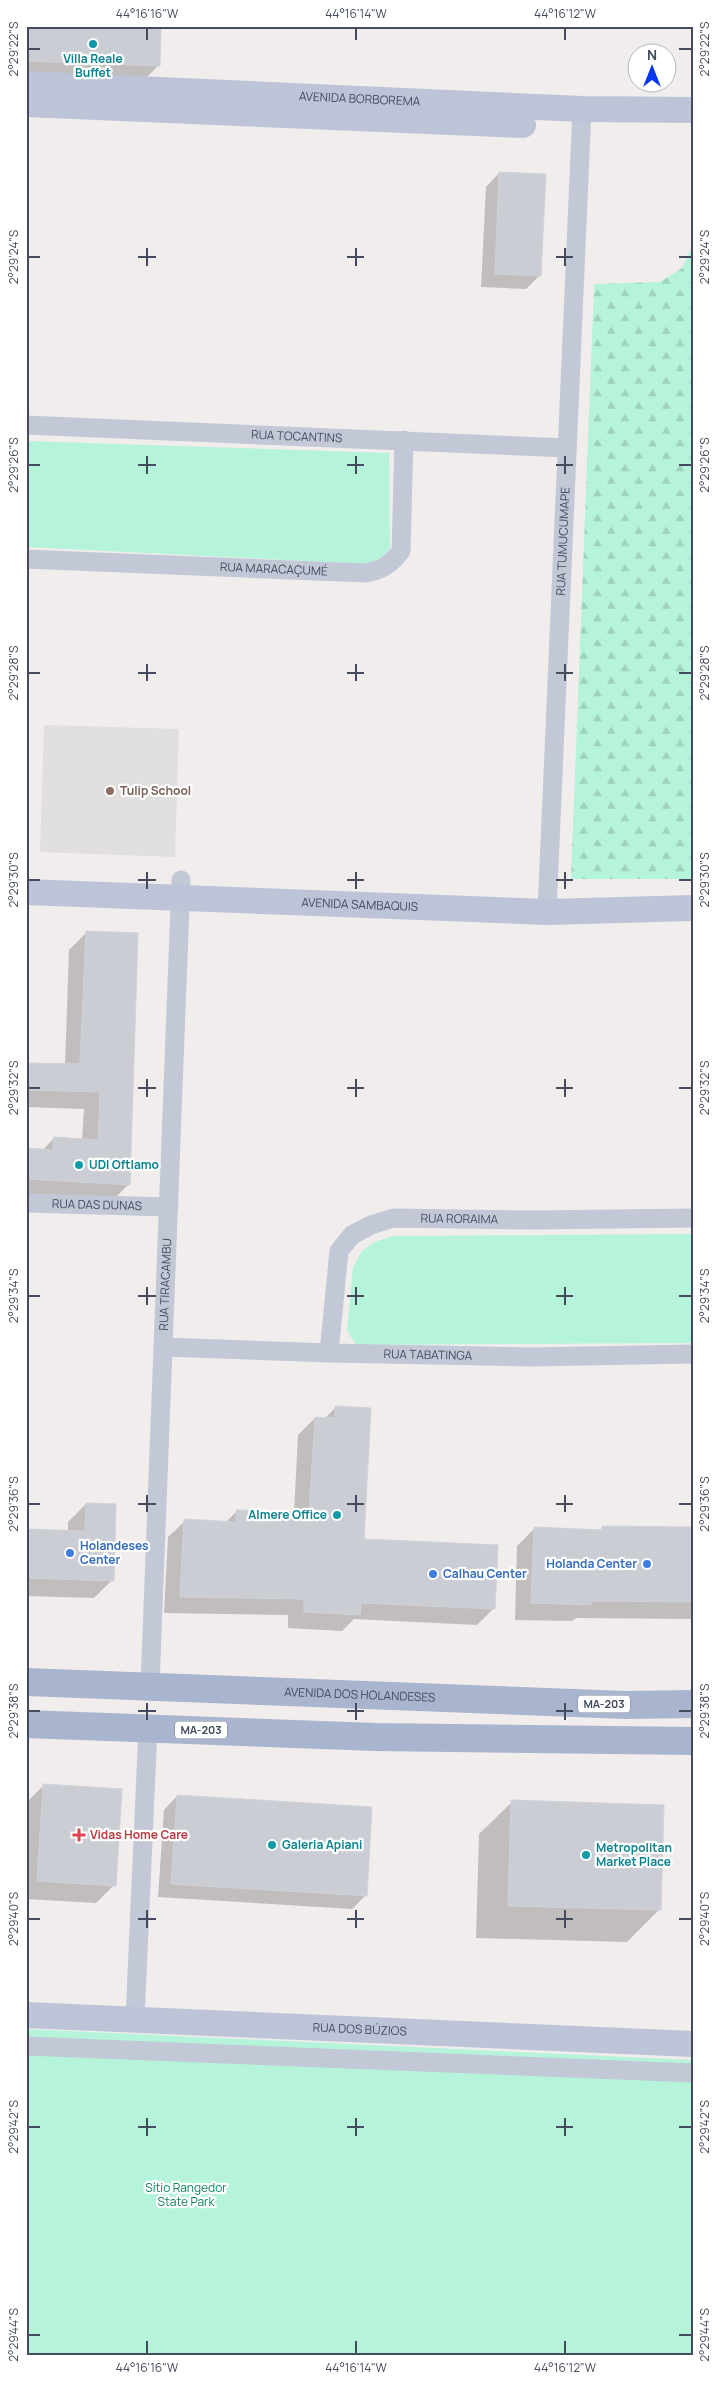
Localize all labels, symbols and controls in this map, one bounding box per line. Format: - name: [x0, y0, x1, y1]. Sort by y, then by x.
- text: 44°16'16"W: [116, 5, 179, 22]
- text: 44°16'14"W: [325, 5, 388, 22]
- text: 44°16'12"W: [534, 5, 597, 22]
- text: 2°29'22"S: [5, 22, 22, 76]
- text: 2°29'22"S: [696, 22, 713, 76]
- marker: Villa Reale Buffet: [87, 38, 99, 50]
- north arrow: [626, 42, 676, 92]
- text: N: [647, 45, 657, 64]
- place label: Villa Reale Buffet: [63, 50, 123, 81]
- street label: AVENIDA BORBOREMA: [299, 87, 421, 110]
- text: 2°29'24"S: [5, 230, 22, 284]
- text: 2°29'24"S: [696, 230, 713, 284]
- street label: RUA TOCANTINS: [251, 426, 343, 446]
- text: 2°29'26"S: [5, 437, 22, 493]
- text: 2°29'26"S: [696, 437, 713, 493]
- street label: RUA TUMUCUMAPE: [552, 487, 574, 596]
- street label: RUA MARACAÇUMÉ: [219, 558, 328, 579]
- text: 2°29'28"S: [5, 646, 22, 701]
- text: 2°29'28"S: [696, 646, 713, 701]
- place label: Tulip School: [120, 782, 191, 799]
- marker: Tulip School: [104, 785, 116, 797]
- text: 2°29'30"S: [5, 852, 22, 908]
- text: 2°29'30"S: [696, 852, 713, 908]
- street label: AVENIDA SAMBAQUIS: [301, 894, 419, 915]
- text: 2°29'32"S: [5, 1061, 22, 1115]
- text: 2°29'32"S: [696, 1061, 713, 1115]
- place label: UDI Oftlamo: [89, 1156, 159, 1173]
- marker: UDI Oftlamo: [73, 1159, 85, 1171]
- street label: RUA DAS DUNAS: [52, 1195, 142, 1214]
- street label: RUA RORAIMA: [420, 1209, 499, 1227]
- street label: RUA TIRACAMBU: [155, 1238, 175, 1331]
- text: 2°29'34"S: [5, 1269, 22, 1323]
- text: 2°29'34"S: [696, 1269, 713, 1323]
- street label: RUA TABATINGA: [383, 1345, 473, 1364]
- text: 2°29'36"S: [5, 1476, 22, 1532]
- text: 2°29'36"S: [696, 1476, 713, 1532]
- place label: Almere Office: [248, 1506, 327, 1523]
- marker: Almere Office: [331, 1509, 343, 1521]
- place label: Holandeses Center: [80, 1537, 149, 1568]
- marker: Holandeses Center: [64, 1547, 76, 1559]
- place label: Holanda Center: [546, 1555, 637, 1572]
- marker: Holanda Center: [641, 1558, 653, 1570]
- place label: Calhau Center: [443, 1565, 527, 1582]
- marker: Calhau Center: [427, 1568, 439, 1580]
- street label: AVENIDA DOS HOLANDESES: [284, 1683, 436, 1706]
- text: 2°29'38"S: [5, 1684, 22, 1738]
- text: 2°29'38"S: [696, 1684, 713, 1738]
- road number: MA-203: [578, 1696, 630, 1712]
- road number: MA-203: [175, 1722, 227, 1738]
- place label: Vidas Home Care: [90, 1826, 188, 1843]
- marker: Vidas Home Care: [72, 1828, 86, 1842]
- place label: Galeria Apiani: [282, 1836, 362, 1853]
- marker: Galeria Apiani: [266, 1839, 278, 1851]
- place label: Metropolitan Market Place: [596, 1839, 672, 1870]
- marker: Metropolitan Market Place: [580, 1849, 592, 1861]
- text: 2°29'40"S: [5, 1892, 22, 1946]
- text: 2°29'40"S: [696, 1892, 713, 1946]
- street label: RUA DOS BÚZIOS: [312, 2018, 407, 2040]
- text: 2°29'42"S: [5, 2100, 22, 2154]
- text: 2°29'42"S: [696, 2100, 713, 2154]
- park label: Sítio Rangedor State Park: [145, 2179, 227, 2210]
- text: 2°29'44"S: [5, 2308, 22, 2362]
- text: 2°29'44"S: [696, 2308, 713, 2362]
- text: 44°16'16"W: [116, 2359, 179, 2376]
- text: 44°16'14"W: [325, 2359, 388, 2376]
- text: 44°16'12"W: [534, 2359, 597, 2376]

